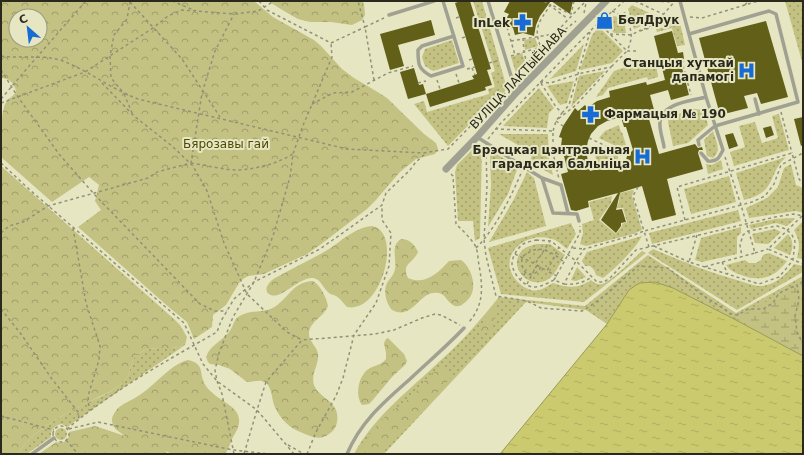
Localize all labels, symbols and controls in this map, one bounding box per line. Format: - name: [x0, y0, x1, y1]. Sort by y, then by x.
- north arrow: [8, 8, 48, 48]
- shop icon: БелДрук: [595, 10, 615, 30]
- text: С: [17, 12, 30, 27]
- pharmacy icon: InLek: [513, 13, 533, 33]
- place label: БелДрук: [618, 13, 679, 27]
- place label: InLek: [473, 16, 511, 30]
- street label: ВУЛІЦА ЛАКТЫЁНАВА: [466, 23, 569, 132]
- place label: Станцыя хуткай дапамогі: [623, 56, 734, 84]
- hospital icon: Станцыя хуткай дапамогі: [737, 60, 757, 80]
- pharmacy icon: Фармацыя № 190: [581, 104, 601, 124]
- place label: Фармацыя № 190: [604, 107, 726, 121]
- park label: Бярозавы гай: [183, 137, 269, 151]
- place label: Брэсцкая цэнтральная гарадская бальніца: [473, 143, 630, 171]
- hospital icon: Брэсцкая цэнтральная гарадская бальніца: [633, 147, 653, 167]

